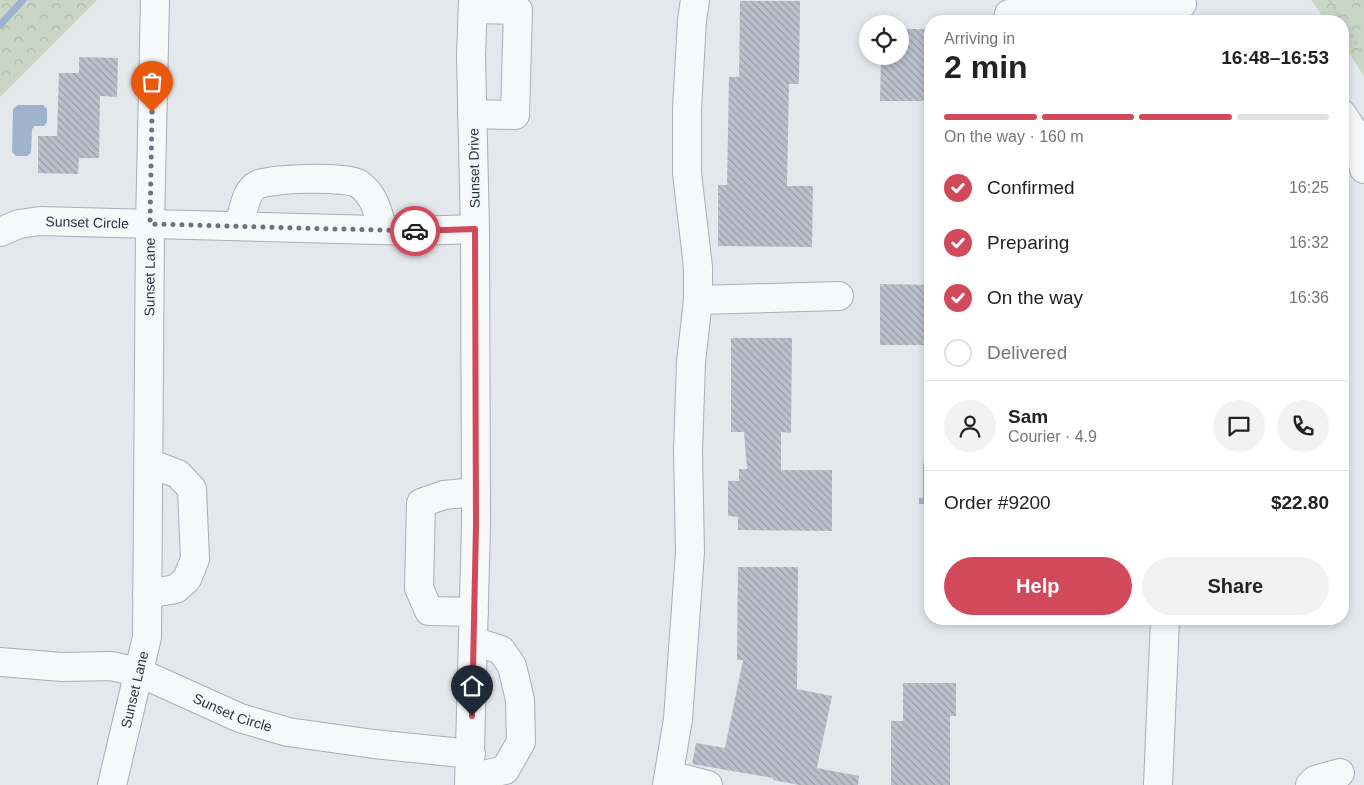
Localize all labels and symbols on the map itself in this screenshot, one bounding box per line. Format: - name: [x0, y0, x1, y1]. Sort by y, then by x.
- pin: [131, 61, 173, 112]
- street label: Sunset Drive: [465, 128, 483, 208]
- courier: [390, 206, 440, 256]
- street label: Sunset Circle: [45, 213, 129, 231]
- street label: Sunset Lane: [141, 237, 158, 317]
- street label: Sunset Lane: [118, 649, 151, 730]
- pin: [451, 665, 493, 716]
- street label: Sunset Circle: [191, 690, 274, 735]

